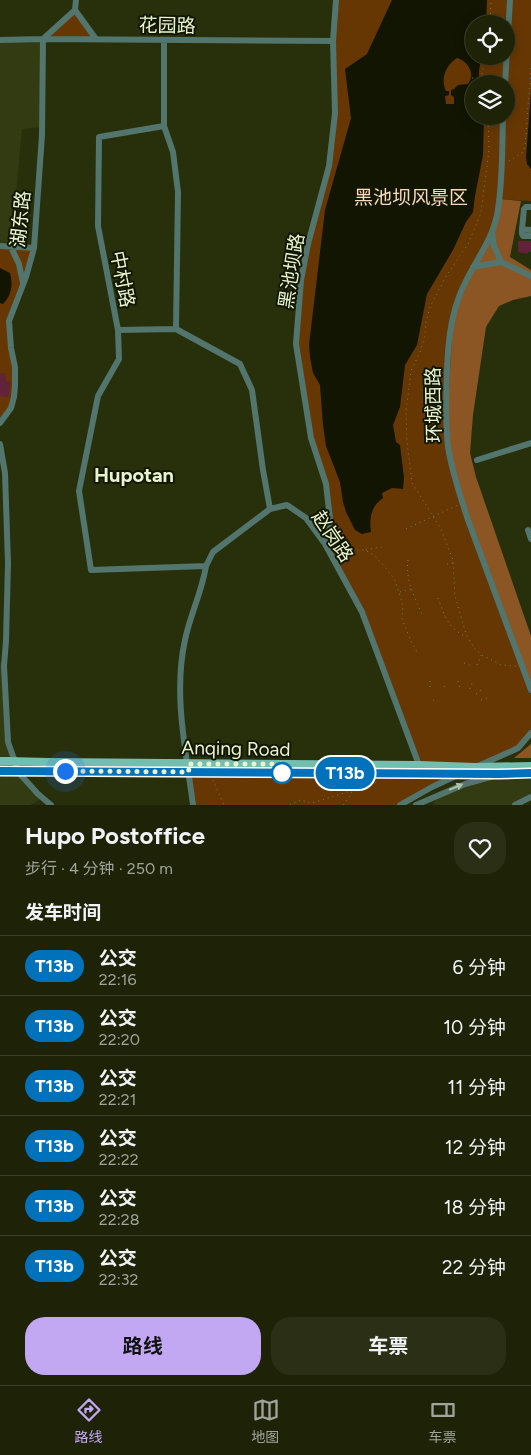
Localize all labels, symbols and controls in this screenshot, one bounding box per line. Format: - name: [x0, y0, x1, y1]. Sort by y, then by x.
- street label: 花园路: [138, 14, 196, 37]
- map controls: [465, 15, 515, 125]
- button: locate: [465, 15, 515, 65]
- button: layers: [465, 75, 515, 125]
- park label: 黑池坝风景区: [354, 186, 468, 209]
- street label: 湖东路: [6, 189, 35, 249]
- street label: 黑池坝路: [274, 232, 309, 310]
- street label: 中村路: [106, 249, 139, 309]
- street label: 环城西路: [421, 367, 446, 443]
- district label: Hupotan: [94, 463, 174, 487]
- street label: 赵岗路: [307, 506, 358, 566]
- street label: Anqing Road: [181, 736, 291, 761]
- line badge: T13b: [310, 757, 380, 789]
- your location: [53, 759, 78, 784]
- unlabelled marker: [271, 762, 293, 784]
- text: T13b: [326, 762, 364, 784]
- one-way arrow: [449, 783, 463, 791]
- text: Hupo Postoffice: [25, 821, 205, 850]
- button: heart: [454, 822, 506, 874]
- text: 步行 · 4 分钟 · 250 m: [25, 859, 173, 878]
- text: 发车时间: [25, 901, 101, 924]
- text: 公交: [99, 947, 137, 970]
- text: T13b: [35, 955, 74, 977]
- text: 6 分钟: [453, 956, 506, 979]
- text: 22:16: [99, 970, 136, 989]
- text: 公交: [99, 1007, 137, 1030]
- text: T13b: [35, 1015, 74, 1037]
- text: 10 分钟: [443, 1016, 506, 1039]
- text: 22:20: [99, 1030, 140, 1049]
- text: 公交: [99, 1067, 137, 1090]
- text: T13b: [35, 1075, 74, 1097]
- text: 11 分钟: [448, 1076, 506, 1099]
- text: 22:21: [99, 1090, 136, 1109]
- text: 公交: [99, 1127, 137, 1150]
- text: T13b: [35, 1135, 74, 1157]
- text: 12 分钟: [445, 1136, 506, 1159]
- text: 22:22: [99, 1150, 139, 1169]
- text: 公交: [99, 1187, 137, 1210]
- text: T13b: [35, 1195, 74, 1217]
- text: 18 分钟: [444, 1196, 506, 1219]
- text: 22:28: [99, 1210, 140, 1229]
- text: 公交: [99, 1247, 137, 1270]
- text: T13b: [35, 1255, 74, 1277]
- text: 22 分钟: [442, 1256, 506, 1279]
- text: 22:32: [99, 1270, 138, 1289]
- button: 路线: [25, 1317, 261, 1375]
- button: 车票: [271, 1317, 506, 1375]
- tab: 路线: [75, 1396, 103, 1446]
- tab: 地图: [252, 1396, 280, 1446]
- tab: 车票: [429, 1396, 457, 1446]

